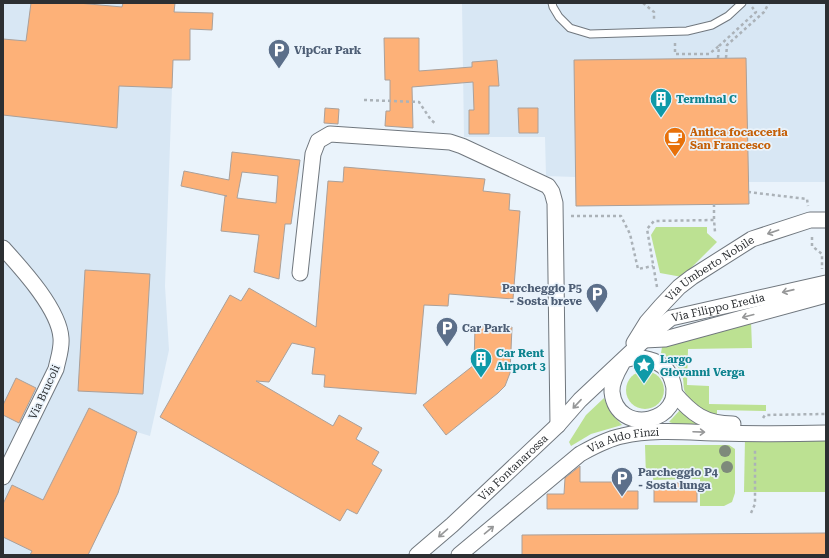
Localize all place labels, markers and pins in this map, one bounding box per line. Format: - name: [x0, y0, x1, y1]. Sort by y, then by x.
- parking icon: VipCar Park: [266, 37, 292, 70]
- place label: VipCar Park: [294, 44, 362, 57]
- building icon: Terminal C: [648, 86, 674, 119]
- place label: Terminal C: [676, 93, 737, 106]
- cafe icon: Antica focacceria San Francesco: [662, 125, 688, 158]
- place label: Antica focacceria San Francesco: [690, 126, 788, 152]
- parking icon: Parcheggio P5 - Sosta breve: [584, 281, 610, 314]
- place label: Parcheggio P5 - Sosta breve: [502, 282, 583, 308]
- parking icon: Car Park: [434, 315, 460, 348]
- place label: Car Park: [462, 322, 511, 335]
- building icon: Car Rent Airport 3: [468, 346, 494, 379]
- place label: Car Rent Airport 3: [496, 347, 546, 373]
- place icon: Largo Giovanni Verga: [631, 352, 657, 385]
- place label: Largo Giovanni Verga: [660, 353, 745, 379]
- parking icon: Parcheggio P4 - Sosta lunga: [609, 465, 635, 498]
- place label: Parcheggio P4 - Sosta lunga: [638, 466, 719, 492]

